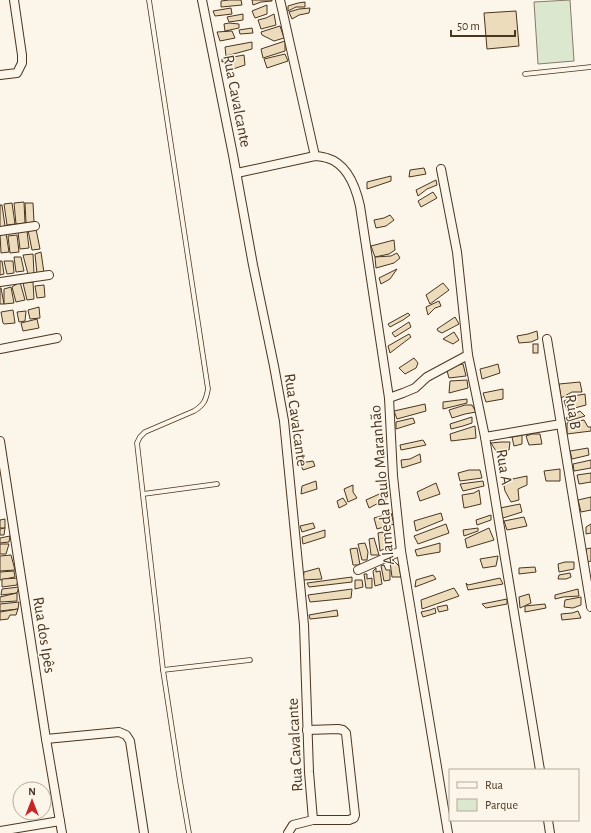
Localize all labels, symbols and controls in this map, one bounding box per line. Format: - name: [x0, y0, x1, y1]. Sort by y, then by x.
- scale bar: [451, 12, 515, 38]
- text: 50 m: [457, 20, 480, 32]
- street label: Rua Cavalcante: [220, 53, 254, 149]
- street label: Rua Cavalcante: [282, 372, 310, 468]
- street label: Rua B: [562, 393, 584, 431]
- street label: Alameda Paulo Maranhão: [367, 404, 397, 566]
- street label: Rua A: [493, 448, 515, 486]
- street label: Rua dos Ipês: [30, 596, 58, 674]
- street label: Rua Cavalcante: [285, 698, 305, 792]
- legend: [449, 769, 579, 821]
- text: Rua: [485, 779, 504, 791]
- north arrow: [12, 781, 52, 821]
- text: N: [28, 786, 36, 797]
- text: Parque: [485, 799, 518, 811]

